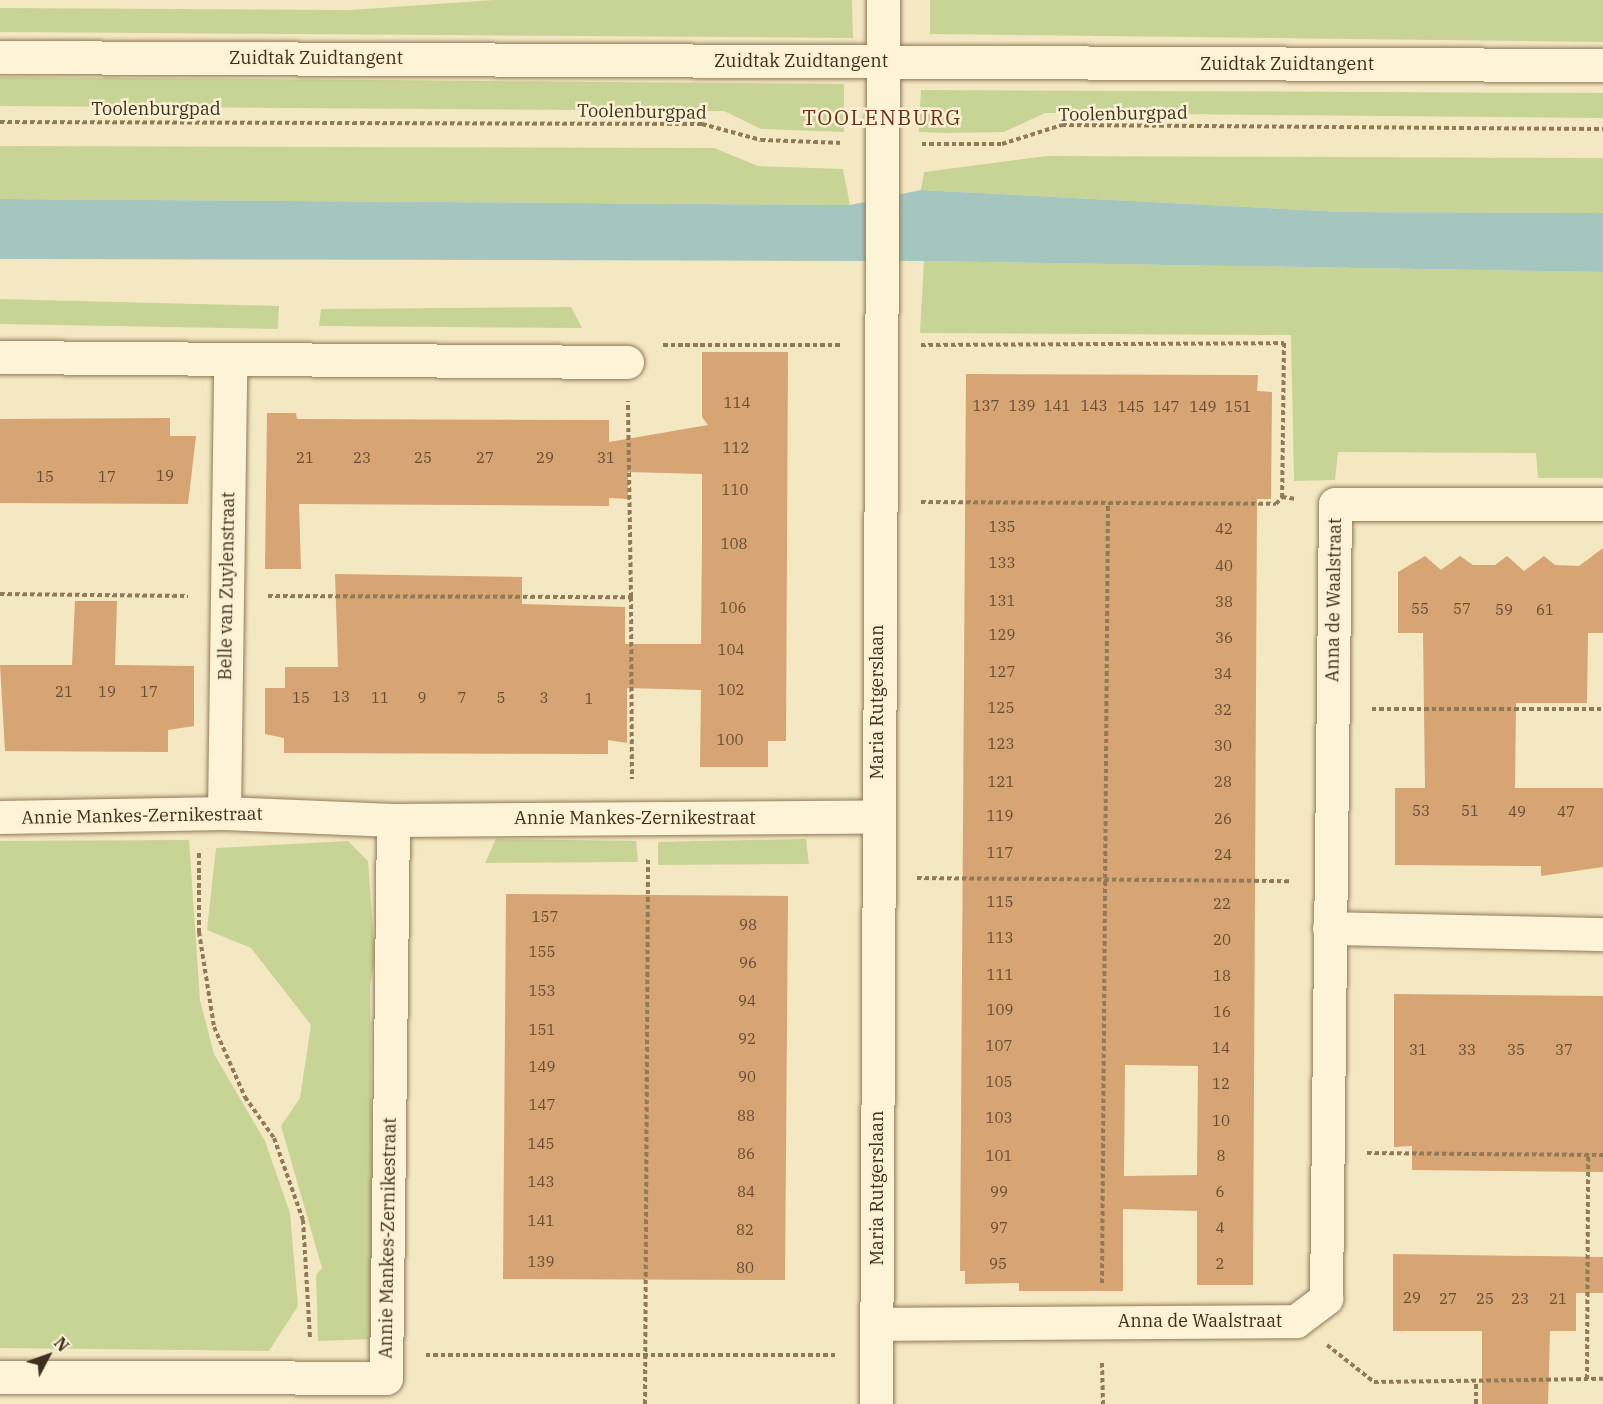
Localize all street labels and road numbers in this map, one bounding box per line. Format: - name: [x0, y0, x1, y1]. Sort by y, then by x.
- street label: Zuidtak Zuidtangent: [229, 47, 403, 69]
- street label: Zuidtak Zuidtangent: [714, 50, 888, 72]
- street label: Zuidtak Zuidtangent: [1200, 53, 1374, 75]
- street label: Toolenburgpad: [91, 98, 221, 120]
- street label: Toolenburgpad: [577, 100, 707, 124]
- street label: Toolenburgpad: [1058, 102, 1188, 126]
- street label: Belle van Zuylenstraat: [215, 491, 239, 681]
- street label: Anna de Waalstraat: [1322, 518, 1346, 682]
- street label: Maria Rutgerslaan: [866, 624, 888, 780]
- street label: Annie Mankes-Zernikestraat: [21, 803, 263, 829]
- street label: Annie Mankes-Zernikestraat: [514, 807, 756, 829]
- street label: Maria Rutgerslaan: [866, 1110, 888, 1266]
- street label: Annie Mankes-Zernikestraat: [375, 1117, 401, 1359]
- street label: Anna de Waalstraat: [1118, 1310, 1282, 1332]

